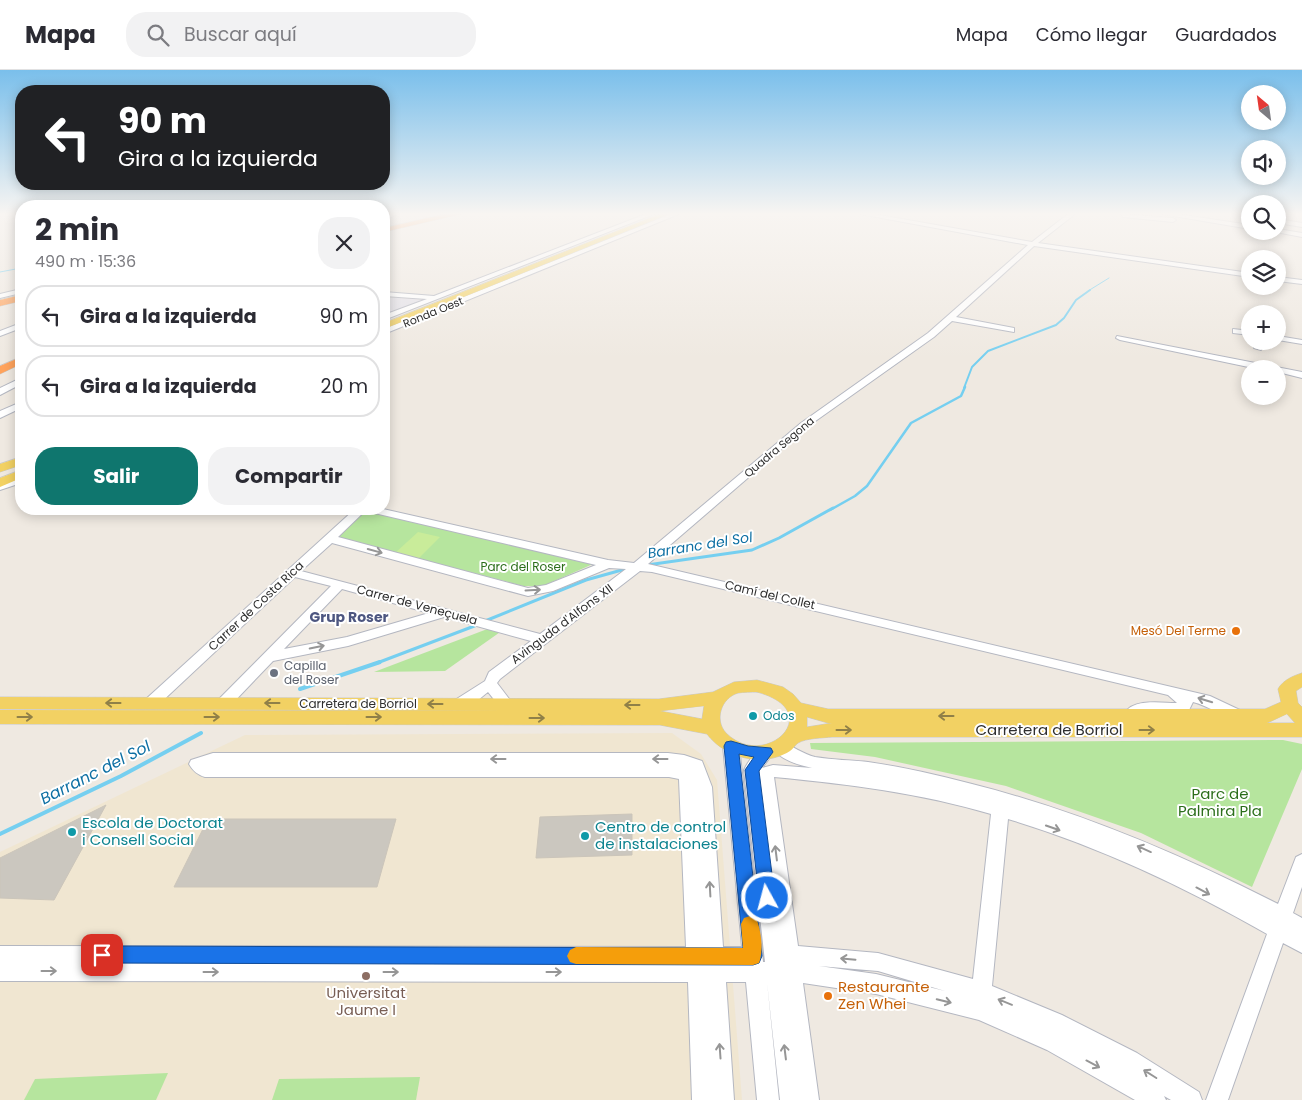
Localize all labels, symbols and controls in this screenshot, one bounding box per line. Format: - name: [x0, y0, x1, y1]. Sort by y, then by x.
- search box: [126, 12, 476, 57]
- text: Mapa: [25, 18, 96, 51]
- icon: search: [144, 21, 172, 49]
- text: Buscar aquí: [184, 21, 297, 48]
- text: Mapa: [956, 22, 1008, 47]
- text: Cómo llegar: [1036, 22, 1147, 47]
- text: Guardados: [1175, 22, 1277, 47]
- north arrow: [1241, 85, 1286, 130]
- map controls: [1241, 85, 1286, 405]
- text: 90 m: [118, 96, 207, 145]
- icon: left: [35, 105, 100, 170]
- button: sound: [1241, 140, 1286, 185]
- text: Gira a la izquierda: [118, 143, 318, 174]
- button: search: [1241, 195, 1286, 240]
- text: 2 min: [35, 208, 119, 251]
- button: close: [318, 217, 370, 269]
- text: 490 m · 15:36: [35, 250, 136, 273]
- button: layers: [1241, 250, 1286, 295]
- street label: Ronda Oest: [400, 293, 466, 331]
- icon: left: [37, 302, 65, 330]
- text: Gira a la izquierda: [80, 303, 257, 330]
- text: 90 m: [319, 303, 368, 330]
- button: +: [1241, 305, 1286, 350]
- button: −: [1241, 360, 1286, 405]
- icon: left: [37, 372, 65, 400]
- text: Gira a la izquierda: [80, 373, 257, 400]
- text: 20 m: [320, 373, 368, 400]
- street label: Quadra Segona: [740, 413, 818, 481]
- button: Salir: [35, 447, 198, 505]
- button: Compartir: [208, 447, 370, 505]
- water label: Barranc del Sol: [646, 527, 754, 563]
- one-way arrow: [367, 547, 383, 556]
- street label: Carrer de Costa Rica: [204, 557, 307, 654]
- park label: Parc del Roser: [481, 558, 566, 575]
- street label: Camí del Collet: [723, 576, 817, 613]
- street label: Carrer de Veneçuela: [355, 580, 479, 629]
- street label: Avinguda d'Alfons XII: [507, 580, 616, 668]
- one-way arrow: [524, 585, 540, 594]
- district label: Grup Roser: [309, 607, 389, 627]
- place label: Mesó Del Terme: [1131, 622, 1226, 639]
- marker: Mesó Del Terme: [1230, 625, 1242, 637]
- one-way arrow: [308, 642, 324, 651]
- place label: Capilla del Roser: [284, 657, 339, 688]
- marker: Capilla del Roser: [268, 667, 280, 679]
- street label: Carretera de Borriol: [299, 695, 417, 712]
- one-way arrow: [1197, 695, 1213, 704]
- one-way arrow: [105, 698, 121, 708]
- one-way arrow: [265, 698, 281, 708]
- one-way arrow: [427, 699, 444, 709]
- one-way arrow: [625, 700, 641, 710]
- place label: Odos: [763, 707, 795, 724]
- marker: Odos: [747, 710, 759, 722]
- one-way arrow: [938, 711, 954, 721]
- one-way arrow: [16, 712, 32, 722]
- one-way arrow: [204, 712, 220, 722]
- one-way arrow: [366, 713, 382, 722]
- one-way arrow: [528, 713, 545, 723]
- street label: Carretera de Borriol: [975, 719, 1123, 740]
- one-way arrow: [836, 725, 852, 735]
- one-way arrow: [1138, 725, 1154, 735]
- water label: Barranc del Sol: [36, 735, 154, 810]
- one-way arrow: [490, 754, 506, 764]
- one-way arrow: [653, 754, 669, 764]
- park label: Parc de Palmira Pla: [1178, 783, 1262, 821]
- place label: Escola de Doctorat i Consell Social: [82, 812, 223, 850]
- place label: Centro de control de instalaciones: [595, 816, 726, 854]
- one-way arrow: [1045, 824, 1061, 833]
- marker: Escola de Doctorat i Consell Social: [66, 826, 78, 838]
- marker: Centro de control de instalaciones: [579, 830, 591, 842]
- one-way arrow: [1137, 844, 1152, 854]
- one-way arrow: [770, 846, 780, 862]
- position arrow: [740, 871, 792, 923]
- one-way arrow: [706, 881, 715, 897]
- one-way arrow: [1195, 886, 1210, 896]
- pin: [81, 934, 123, 976]
- icon: arrive: [88, 941, 116, 969]
- one-way arrow: [841, 955, 857, 964]
- one-way arrow: [40, 966, 56, 976]
- one-way arrow: [203, 967, 219, 976]
- one-way arrow: [382, 967, 399, 977]
- one-way arrow: [545, 967, 561, 977]
- marker: Universitat Jaume I: [360, 970, 372, 982]
- place label: Restaurante Zen Whei: [838, 976, 930, 1014]
- place label: Universitat Jaume I: [326, 982, 406, 1020]
- marker: Restaurante Zen Whei: [822, 990, 834, 1002]
- one-way arrow: [997, 996, 1012, 1005]
- one-way arrow: [936, 997, 952, 1006]
- one-way arrow: [716, 1044, 725, 1060]
- one-way arrow: [780, 1044, 790, 1060]
- one-way arrow: [1086, 1059, 1101, 1069]
- one-way arrow: [1143, 1069, 1157, 1079]

